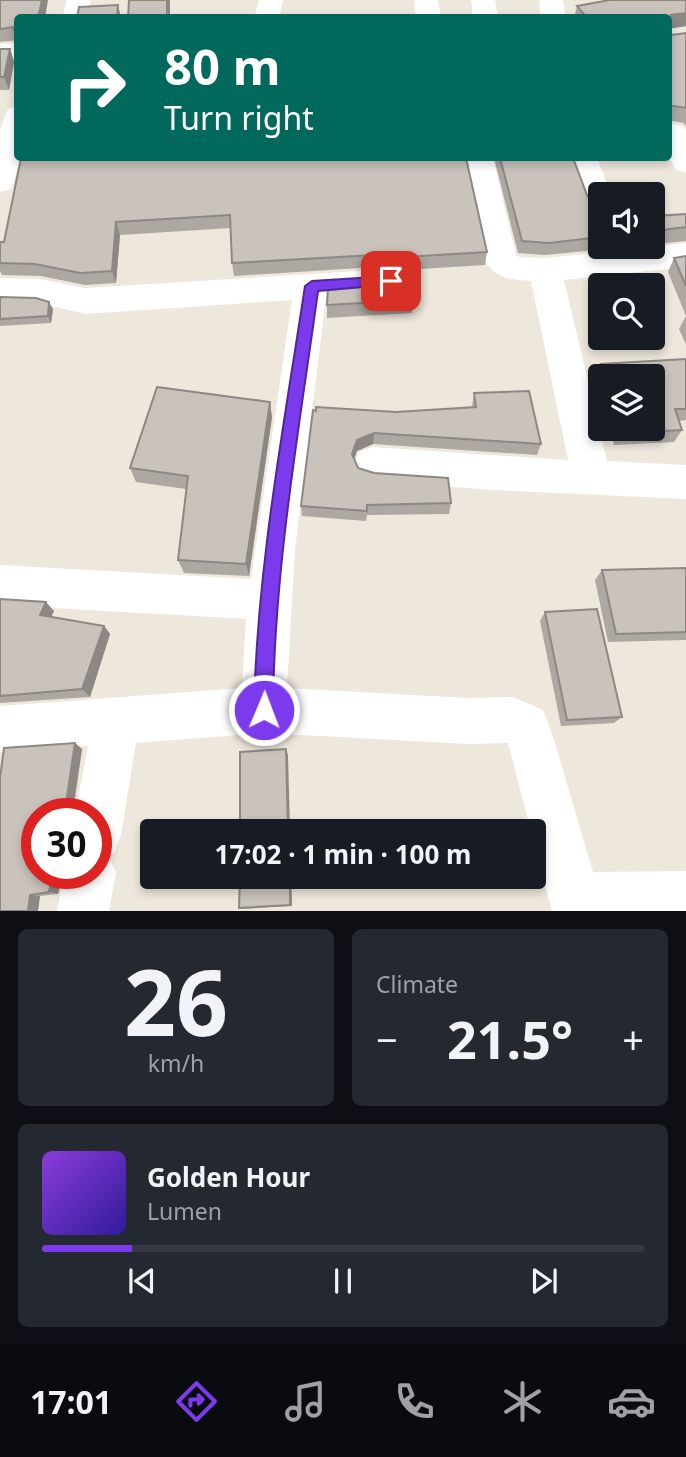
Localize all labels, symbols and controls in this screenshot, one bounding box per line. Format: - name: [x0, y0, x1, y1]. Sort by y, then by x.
- text: 80 m: [164, 33, 281, 99]
- icon: right: [49, 42, 140, 133]
- text: Turn right: [164, 96, 314, 139]
- map controls: [588, 182, 665, 441]
- button: sound: [588, 182, 665, 259]
- pin: [361, 251, 421, 311]
- icon: arrive: [372, 262, 410, 300]
- button: search: [588, 273, 665, 350]
- button: layers: [588, 364, 665, 441]
- position arrow: [227, 673, 301, 747]
- speed limit sign: 30: [21, 798, 112, 889]
- text: 17:02 · 1 min · 100 m: [215, 836, 471, 872]
- text: 26: [124, 939, 228, 1063]
- text: Climate: [376, 968, 458, 1000]
- text: 21.5°: [447, 1003, 573, 1074]
- text: −: [376, 1013, 398, 1065]
- text: +: [622, 1013, 644, 1065]
- text: km/h: [148, 1047, 204, 1079]
- text: Golden Hour: [147, 1159, 310, 1195]
- text: Lumen: [147, 1195, 222, 1227]
- icon: previous: [123, 1262, 161, 1300]
- icon: pause: [324, 1262, 362, 1300]
- icon: next: [525, 1262, 563, 1300]
- icon: directions: [172, 1377, 221, 1426]
- icon: music: [281, 1377, 330, 1426]
- icon: phone: [390, 1377, 439, 1426]
- icon: climate: [498, 1377, 547, 1426]
- icon: car: [607, 1377, 656, 1426]
- text: 17:01: [30, 1380, 112, 1423]

